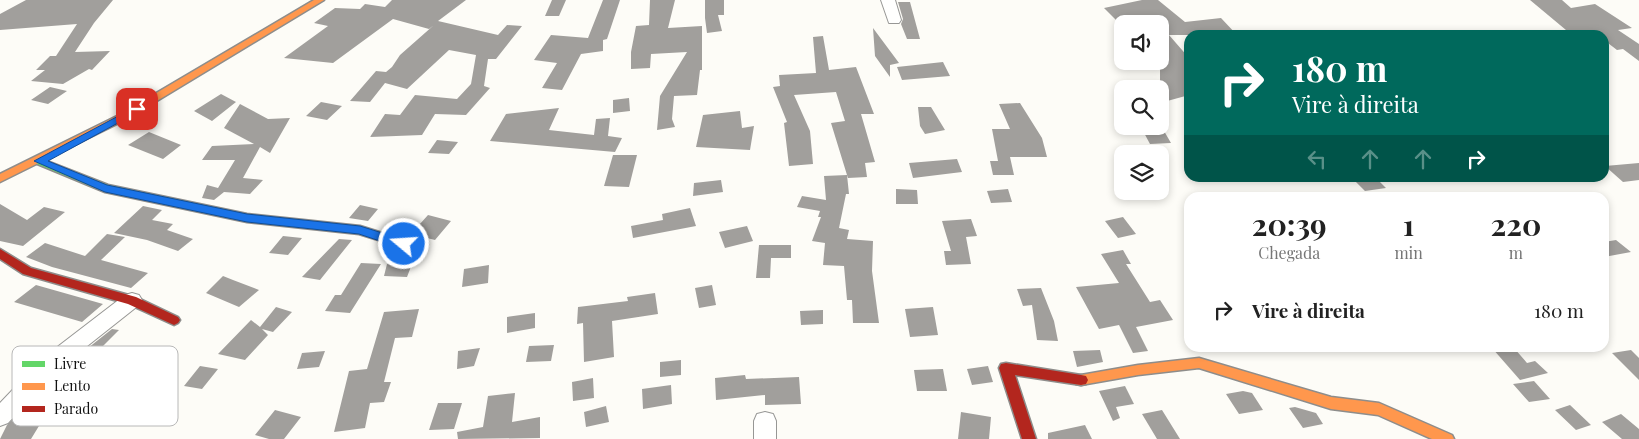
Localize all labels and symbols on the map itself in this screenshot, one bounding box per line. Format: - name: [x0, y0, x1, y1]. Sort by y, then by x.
- pin: [116, 88, 158, 130]
- position arrow: [377, 217, 429, 269]
- legend: [12, 346, 178, 426]
- text: Livre: [54, 354, 86, 373]
- text: Lento: [54, 376, 91, 395]
- text: Parado: [54, 399, 98, 418]

